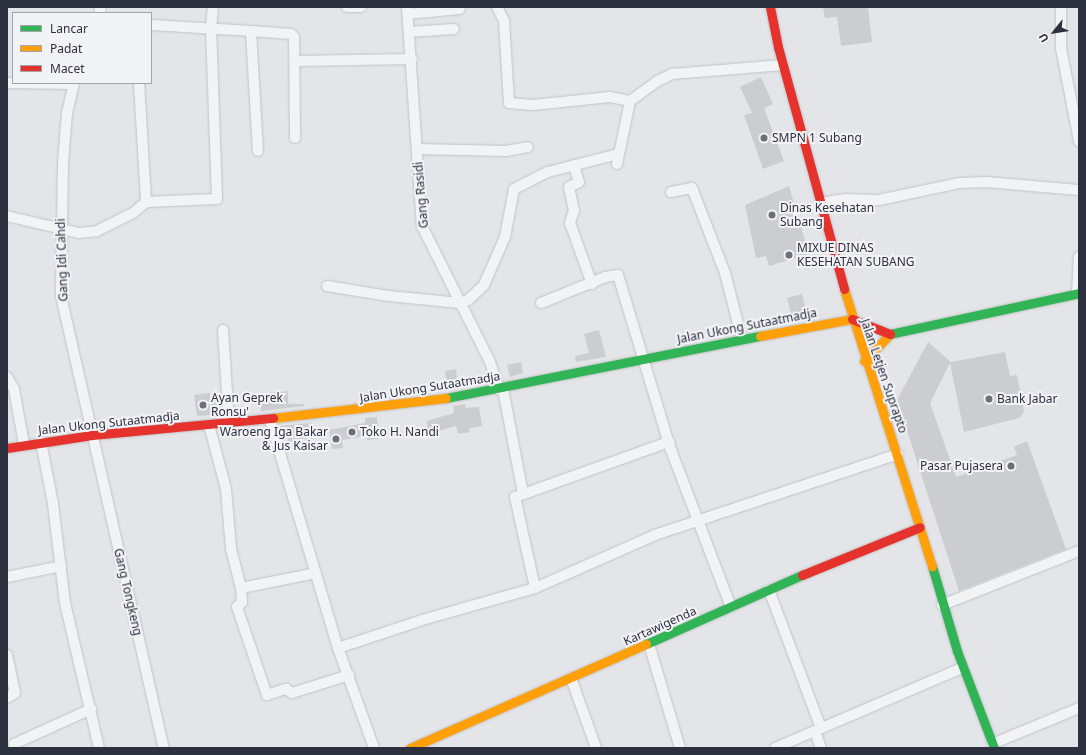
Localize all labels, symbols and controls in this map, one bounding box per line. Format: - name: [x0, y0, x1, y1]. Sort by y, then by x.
- legend: [12, 12, 152, 84]
- north arrow: [1034, 12, 1074, 52]
- text: Lancar: [50, 20, 88, 37]
- text: U: [1035, 31, 1052, 46]
- text: Padat: [50, 40, 82, 57]
- text: Macet: [50, 60, 84, 77]
- place label: SMPN 1 Subang: [772, 131, 862, 145]
- marker: SMPN 1 Subang: [759, 133, 769, 143]
- street label: Gang Rasidi: [411, 161, 431, 229]
- place label: Dinas Kesehatan Subang: [780, 201, 874, 229]
- marker: Dinas Kesehatan Subang: [767, 210, 777, 220]
- street label: Gang Idi Cahdi: [53, 218, 71, 302]
- place label: MIXUE DINAS KESEHATAN SUBANG: [797, 241, 915, 269]
- marker: MIXUE DINAS KESEHATAN SUBANG: [784, 250, 794, 260]
- street label: Jalan Ukong Sutaatmadja: [676, 305, 818, 347]
- street label: Jalan Letjen Suprapto: [858, 317, 910, 435]
- street label: Jalan Ukong Sutaatmadja: [359, 369, 501, 405]
- place label: Ayan Geprek Ronsu': [211, 391, 283, 419]
- place label: Bank Jabar: [997, 392, 1058, 406]
- marker: Bank Jabar: [984, 394, 994, 404]
- marker: Ayan Geprek Ronsu': [198, 400, 208, 410]
- street label: Jalan Ukong Sutaatmadja: [38, 408, 180, 438]
- place label: Waroeng Iga Bakar & Jus Kaisar: [220, 425, 328, 453]
- place label: Toko H. Nandi: [360, 425, 439, 439]
- marker: Toko H. Nandi: [347, 427, 357, 437]
- marker: Waroeng Iga Bakar & Jus Kaisar: [331, 434, 341, 444]
- place label: Pasar Pujasera: [920, 459, 1003, 473]
- marker: Pasar Pujasera: [1006, 461, 1016, 471]
- street label: Gang Tongkeng: [111, 547, 145, 637]
- street label: Kartawigenda: [621, 603, 699, 649]

